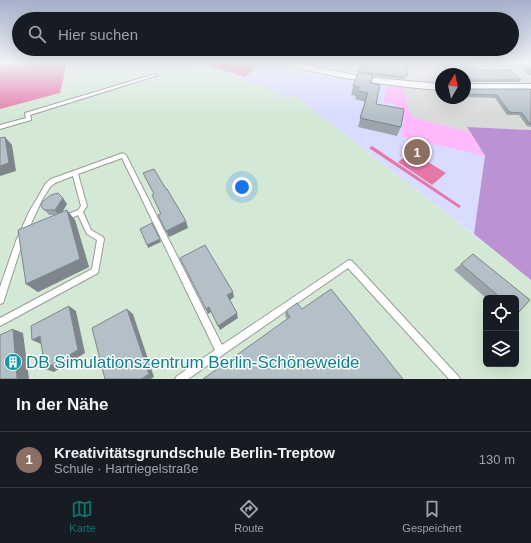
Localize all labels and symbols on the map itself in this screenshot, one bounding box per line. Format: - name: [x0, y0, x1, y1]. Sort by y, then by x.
- north arrow: [435, 68, 471, 104]
- pin: 1: [404, 137, 430, 167]
- your location: [232, 177, 252, 197]
- building icon: DB Simulationszentrum Berlin-Schöneweide: [3, 352, 23, 372]
- place label: DB Simulationszentrum Berlin-Schöneweide: [26, 353, 360, 372]

